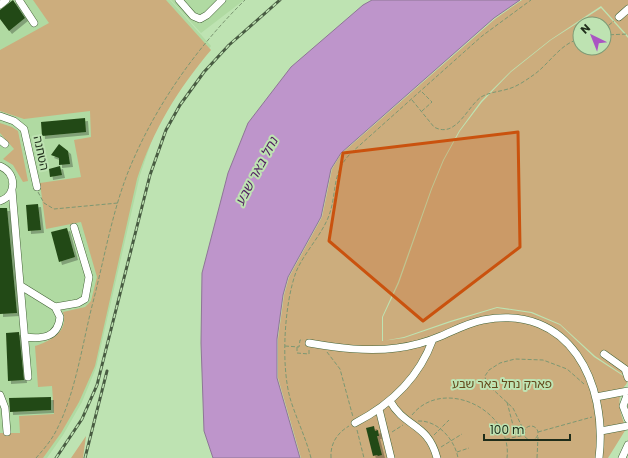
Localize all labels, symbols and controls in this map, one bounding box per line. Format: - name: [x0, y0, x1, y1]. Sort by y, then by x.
- north arrow: [572, 16, 612, 56]
- text: N: [577, 20, 594, 37]
- water label: נחל באר שבע: [230, 133, 283, 209]
- street label: הטחנה: [30, 134, 53, 172]
- park label: פארק נחל באר שבע: [452, 375, 552, 392]
- scale bar: [484, 416, 570, 442]
- text: 100 m: [490, 421, 524, 438]

